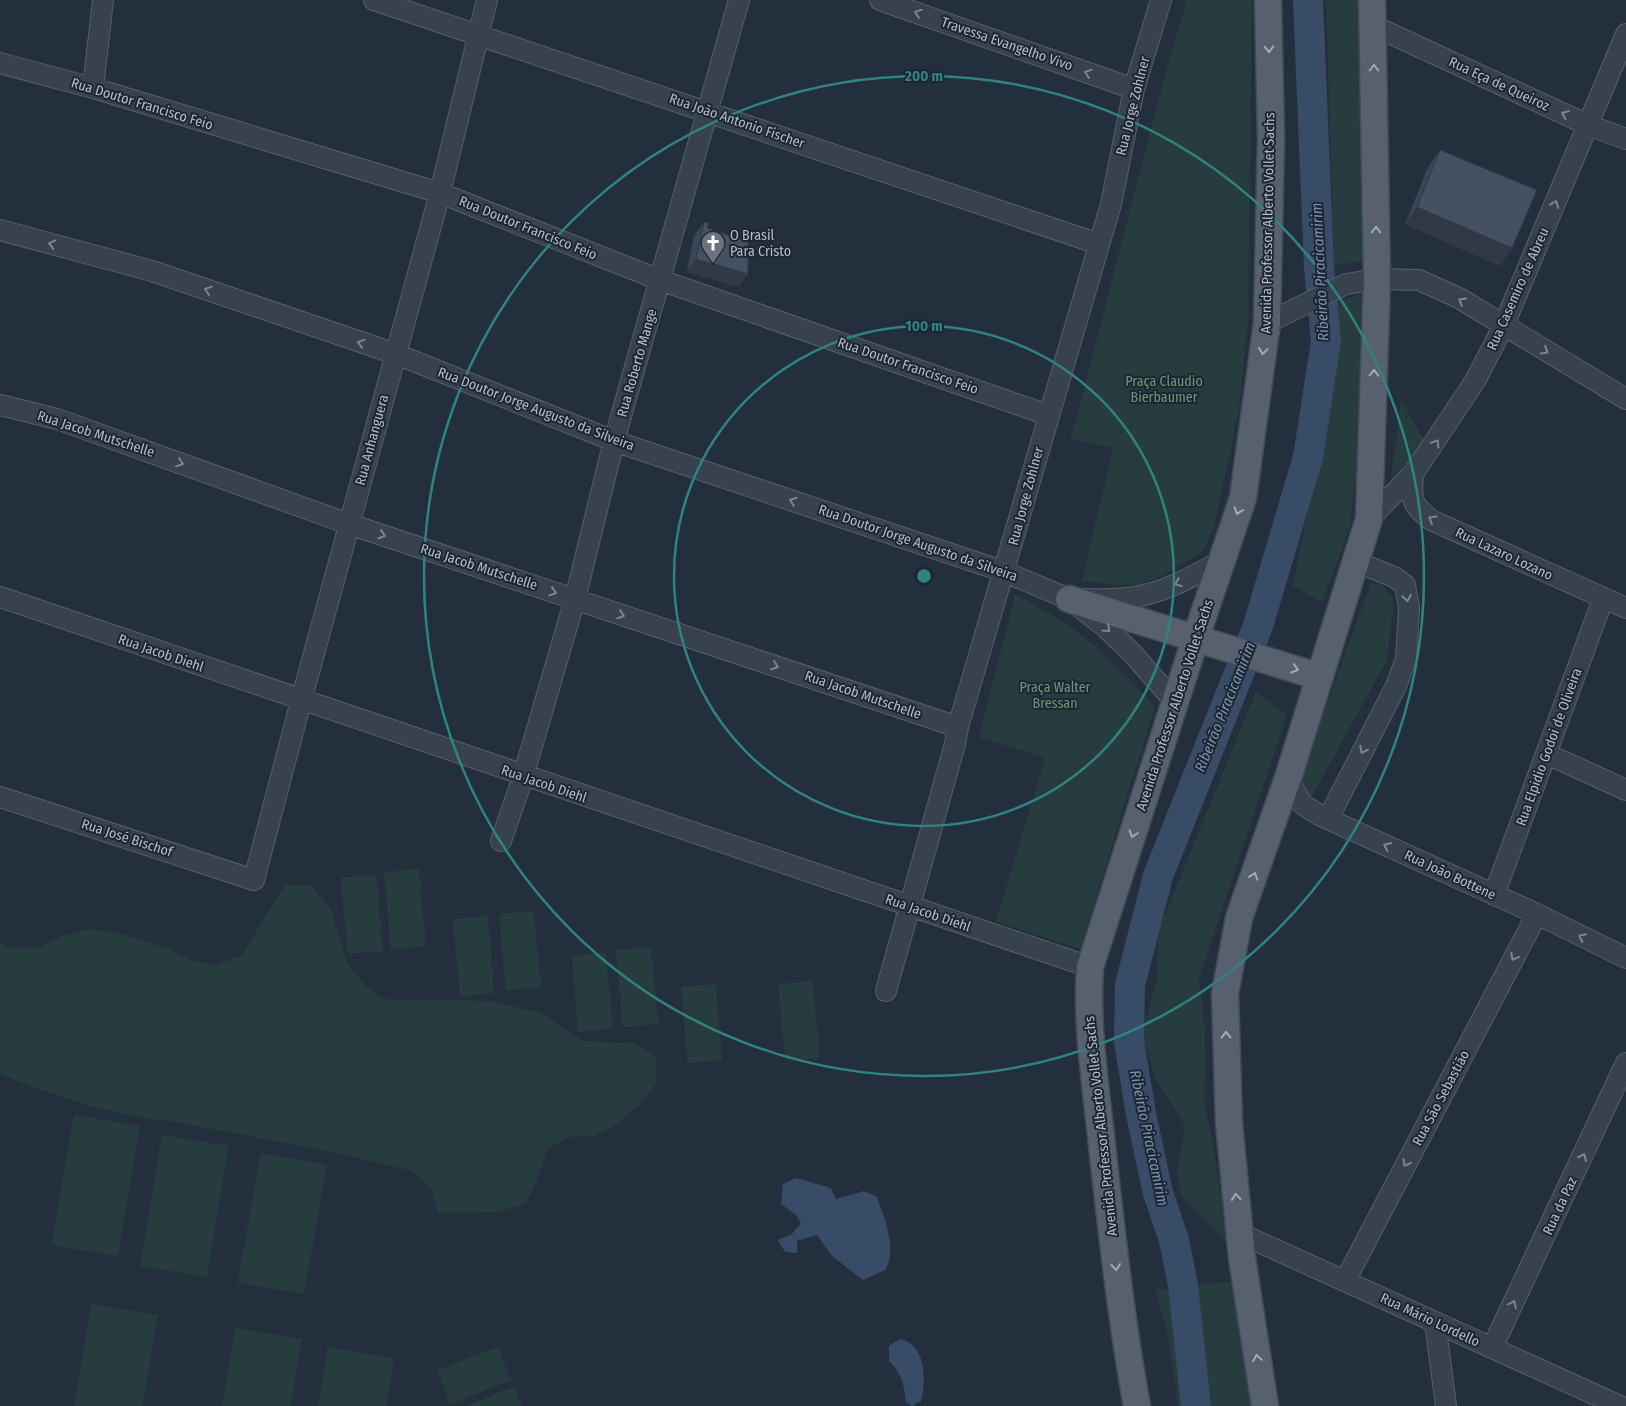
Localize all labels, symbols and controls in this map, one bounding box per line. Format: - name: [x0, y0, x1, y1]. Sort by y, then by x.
- one-way arrow: [915, 9, 923, 19]
- street label: Travessa Evangelho Vivo: [939, 14, 1075, 74]
- one-way arrow: [1264, 45, 1275, 53]
- street label: Rua Eça de Queiroz: [1446, 53, 1552, 115]
- street label: Rua Jorge Zohlner: [1112, 55, 1154, 157]
- one-way arrow: [1369, 63, 1379, 71]
- text: 200 m: [904, 67, 943, 85]
- one-way arrow: [1085, 69, 1093, 79]
- street label: Rua Doutor Francisco Feio: [69, 74, 215, 134]
- street label: Rua João Antonio Fischer: [667, 90, 807, 152]
- one-way arrow: [1561, 110, 1570, 121]
- street label: Avenida Professor Alberto Vollet Sachs: [1258, 112, 1278, 334]
- street label: Rua Doutor Francisco Feio: [456, 192, 600, 264]
- one-way arrow: [1548, 200, 1559, 209]
- water label: Ribeirão Piracicamirim: [1307, 202, 1333, 342]
- street label: Rua Casemiro de Abreu: [1483, 225, 1553, 353]
- one-way arrow: [1370, 226, 1381, 234]
- place label: O Brasil Para Cristo: [730, 227, 791, 260]
- church icon: O Brasil Para Cristo: [700, 230, 726, 264]
- one-way arrow: [47, 239, 56, 250]
- one-way arrow: [204, 286, 212, 296]
- one-way arrow: [1458, 297, 1467, 307]
- street label: Rua Roberto Mange: [613, 307, 661, 419]
- text: 100 m: [905, 317, 943, 335]
- street label: Rua Doutor Francisco Feio: [836, 334, 980, 398]
- one-way arrow: [357, 338, 366, 348]
- one-way arrow: [1540, 345, 1549, 355]
- one-way arrow: [1259, 347, 1269, 355]
- street label: Rua Doutor Jorge Augusto da Silveira: [435, 364, 637, 454]
- one-way arrow: [1369, 369, 1380, 377]
- park label: Praça Claudio Bierbaumer: [1125, 373, 1203, 406]
- street label: Rua Anhanguera: [352, 393, 392, 487]
- street label: Rua Jacob Mutschelle: [35, 407, 157, 461]
- one-way arrow: [1429, 439, 1439, 448]
- street label: Rua Jorge Zohlner: [1005, 445, 1047, 547]
- one-way arrow: [175, 457, 183, 467]
- one-way arrow: [789, 497, 798, 507]
- street label: Rua Doutor Jorge Augusto da Silveira: [816, 501, 1020, 585]
- one-way arrow: [1234, 506, 1244, 515]
- one-way arrow: [1428, 516, 1437, 526]
- street label: Rua Lazaro Lozano: [1453, 524, 1555, 584]
- one-way arrow: [377, 529, 386, 539]
- street label: Rua Jacob Mutschelle: [418, 540, 540, 594]
- centre of rings: [915, 567, 933, 585]
- one-way arrow: [1174, 577, 1182, 587]
- one-way arrow: [548, 586, 557, 596]
- one-way arrow: [1401, 594, 1412, 602]
- street label: Avenida Professor Alberto Vollet Sachs: [1133, 597, 1217, 813]
- one-way arrow: [616, 609, 625, 619]
- one-way arrow: [1101, 623, 1110, 632]
- street label: Rua Jacob Diehl: [116, 630, 206, 676]
- water label: Ribeirão Piracicamirim: [1191, 639, 1259, 775]
- one-way arrow: [770, 660, 779, 670]
- one-way arrow: [1290, 664, 1299, 674]
- street label: Rua Elpidio Godoi de Oliveira: [1513, 666, 1586, 828]
- street label: Rua Jacob Mutschelle: [803, 667, 924, 723]
- park label: Praça Walter Bressan: [1019, 679, 1091, 712]
- one-way arrow: [1359, 745, 1369, 754]
- street label: Rua Jacob Diehl: [499, 761, 589, 807]
- street label: Rua José Bischof: [79, 815, 176, 861]
- one-way arrow: [1129, 829, 1139, 837]
- one-way arrow: [1383, 842, 1392, 853]
- street label: Rua João Bottene: [1402, 846, 1498, 904]
- one-way arrow: [1248, 872, 1258, 881]
- street label: Rua Jacob Diehl: [883, 890, 973, 936]
- one-way arrow: [1578, 932, 1587, 943]
- one-way arrow: [1510, 952, 1520, 961]
- street label: Avenida Professor Alberto Vollet Sachs: [1081, 1015, 1121, 1237]
- one-way arrow: [1221, 1031, 1231, 1038]
- street label: Rua São Sebastião: [1409, 1047, 1473, 1149]
- water label: Ribeirão Piracicamirim: [1126, 1068, 1172, 1208]
- one-way arrow: [1577, 1153, 1587, 1162]
- one-way arrow: [1403, 1158, 1413, 1167]
- street label: Rua da Paz: [1539, 1174, 1581, 1238]
- one-way arrow: [1231, 1193, 1242, 1201]
- one-way arrow: [1110, 1264, 1121, 1272]
- street label: Rua Mário Lordello: [1378, 1290, 1482, 1350]
- one-way arrow: [1507, 1300, 1517, 1309]
- one-way arrow: [1253, 1354, 1263, 1362]

